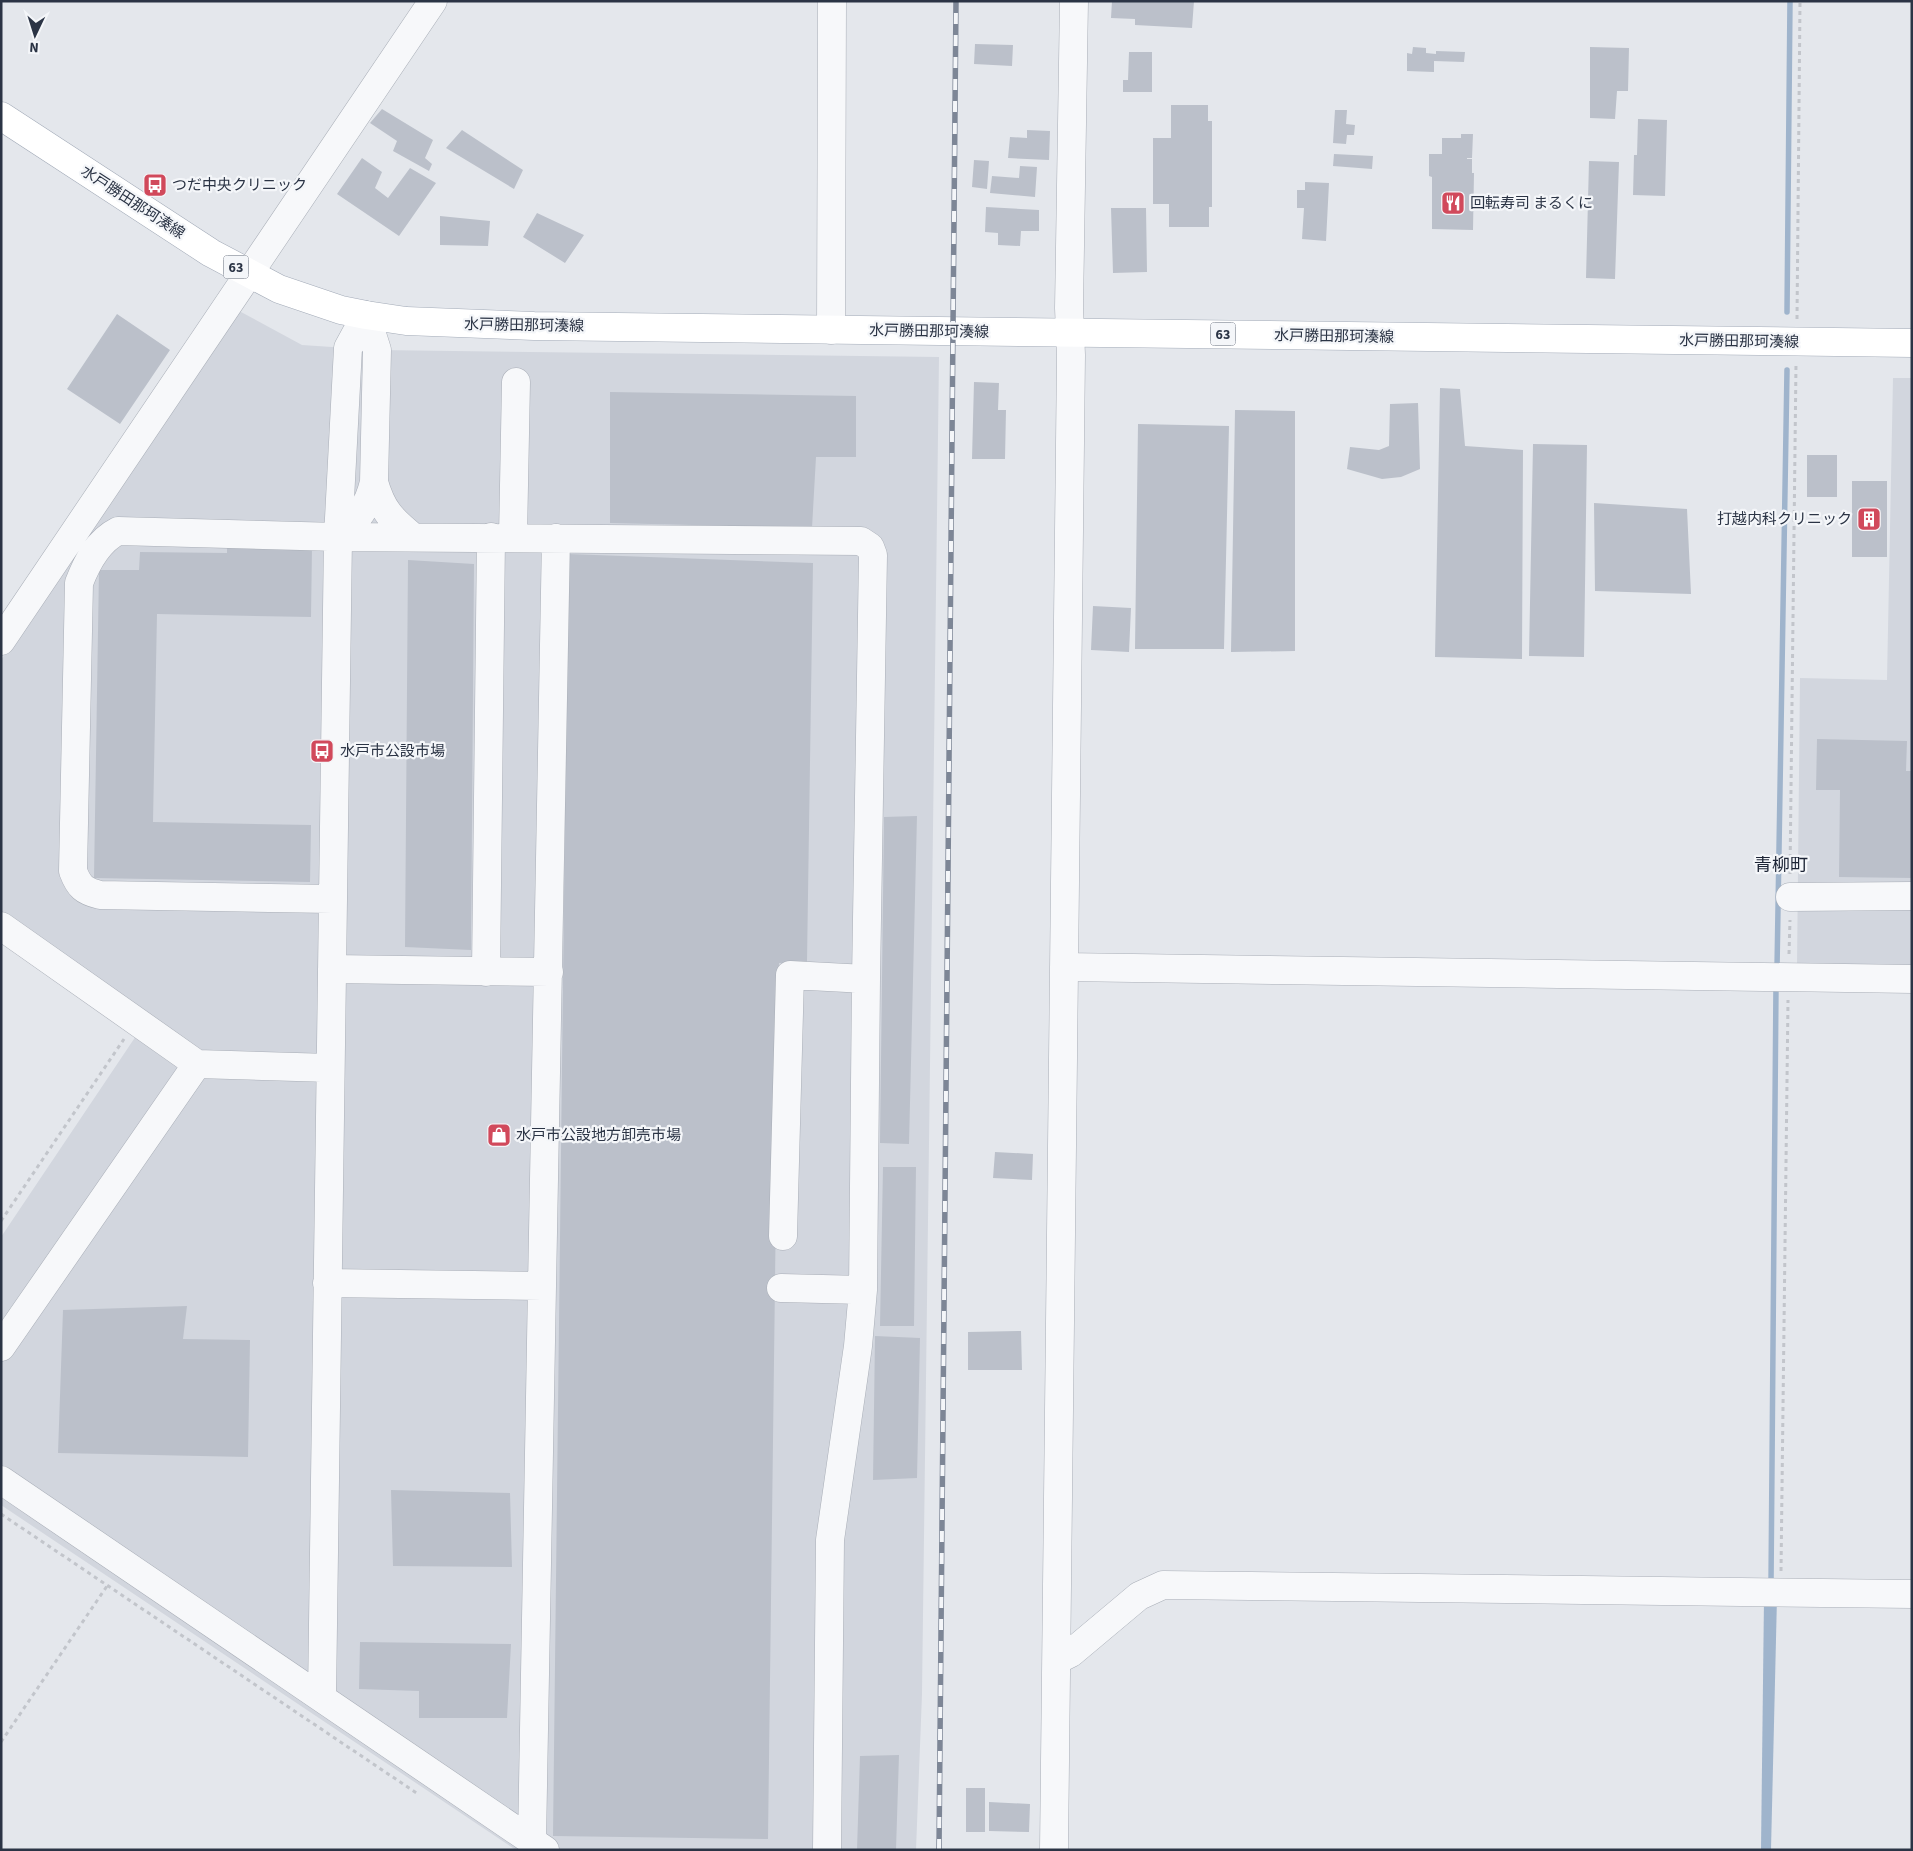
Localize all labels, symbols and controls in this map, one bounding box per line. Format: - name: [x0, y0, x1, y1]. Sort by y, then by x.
- north arrow: [10, 10, 60, 60]
- text: N: [29, 37, 40, 57]
- street label: 水戸勝田那珂湊線: [77, 161, 189, 244]
- bus stop icon: つだ中央クリニック: [142, 172, 168, 198]
- place label: つだ中央クリニック: [172, 175, 307, 196]
- restaurant icon: 回転寿司 まるくに: [1440, 190, 1466, 216]
- place label: 回転寿司 まるくに: [1470, 193, 1593, 214]
- road number: 63: [224, 256, 248, 278]
- street label: 水戸勝田那珂湊線: [464, 314, 584, 337]
- street label: 水戸勝田那珂湊線: [869, 320, 989, 343]
- road number: 63: [1210, 322, 1236, 346]
- street label: 水戸勝田那珂湊線: [1274, 325, 1394, 348]
- street label: 水戸勝田那珂湊線: [1679, 330, 1799, 353]
- building icon: 打越内科クリニック: [1856, 506, 1882, 532]
- place label: 打越内科クリニック: [1717, 509, 1852, 530]
- bus stop icon: 水戸市公設市場: [309, 738, 335, 764]
- place label: 水戸市公設市場: [340, 741, 445, 762]
- district label: 青柳町: [1754, 853, 1808, 878]
- shop icon: 水戸市公設地方卸売市場: [486, 1122, 512, 1148]
- place label: 水戸市公設地方卸売市場: [516, 1125, 681, 1146]

